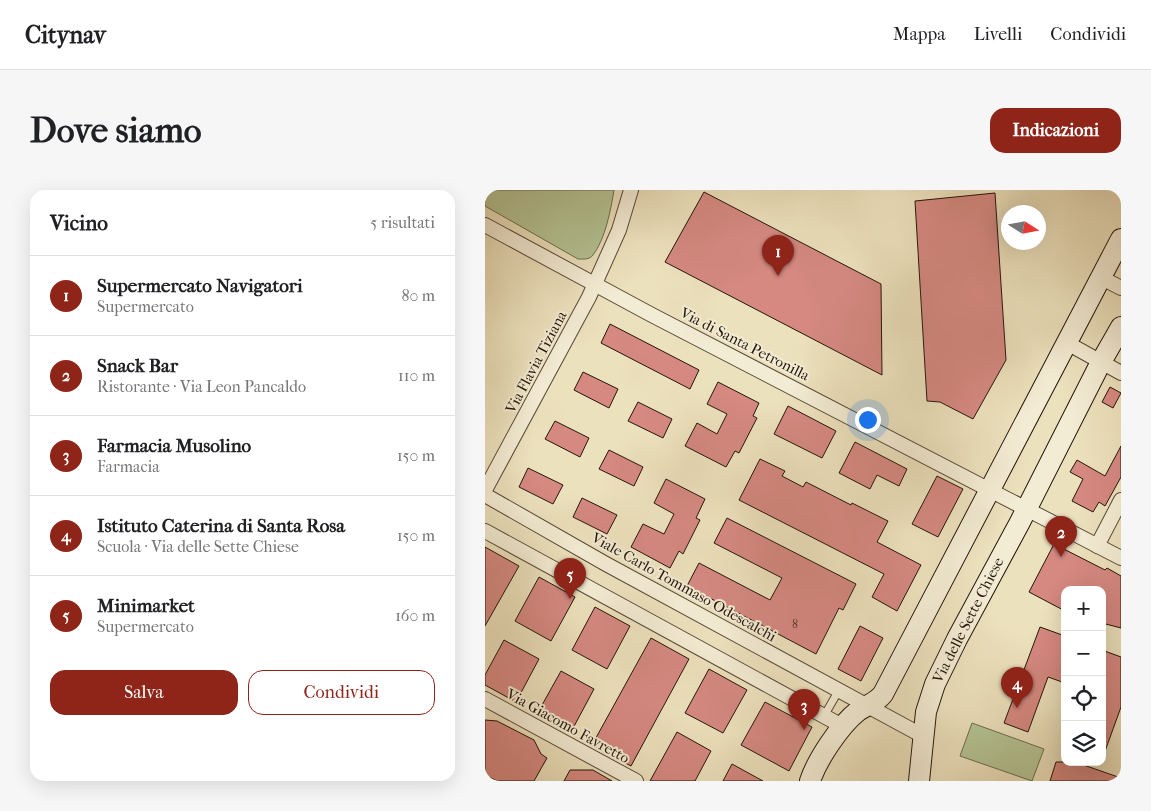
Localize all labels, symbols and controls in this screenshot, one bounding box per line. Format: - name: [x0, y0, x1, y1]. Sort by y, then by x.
- text: Citynav: [25, 21, 106, 49]
- text: Mappa: [893, 24, 946, 45]
- text: Livelli: [974, 24, 1022, 45]
- text: Condividi: [1050, 24, 1126, 45]
- button: Indicazioni: [990, 108, 1121, 153]
- text: Dove siamo: [30, 110, 202, 151]
- north arrow: [1001, 205, 1046, 250]
- text: Vicino: [50, 211, 108, 235]
- text: 5 risultati: [370, 213, 435, 232]
- pin: 1: [762, 235, 794, 276]
- text: Supermercato Navigatori: [97, 275, 303, 297]
- text: 1: [63, 286, 69, 305]
- text: 80 m: [401, 286, 435, 305]
- text: Supermercato: [97, 297, 194, 316]
- street label: Via di Santa Petronilla: [677, 303, 814, 385]
- street label: Via Flavia Tiziana: [501, 307, 571, 417]
- text: Snack Bar: [97, 355, 178, 377]
- text: 2: [62, 366, 70, 385]
- text: 110 m: [398, 366, 435, 385]
- text: Ristorante · Via Leon Pancaldo: [97, 377, 306, 396]
- your location: [855, 407, 881, 433]
- text: Farmacia Musolino: [97, 435, 251, 457]
- text: 3: [63, 446, 69, 465]
- text: 150 m: [397, 446, 435, 465]
- text: Farmacia: [97, 457, 160, 476]
- text: Istituto Caterina di Santa Rosa: [97, 515, 345, 537]
- pin: 2: [1045, 516, 1077, 557]
- text: 4: [61, 526, 71, 545]
- text: 150 m: [397, 526, 435, 545]
- street label: Viale Carlo Tommaso Odescalchi: [588, 528, 780, 646]
- text: Scuola · Via delle Sette Chiese: [97, 537, 299, 556]
- street label: Via delle Sette Chiese: [928, 554, 1008, 687]
- pin: 5: [554, 558, 586, 599]
- map controls: [1061, 586, 1106, 766]
- button: +: [1061, 586, 1106, 631]
- text: Minimarket: [97, 595, 195, 617]
- text: 5: [63, 606, 69, 625]
- text: 160 m: [395, 606, 435, 625]
- text: Supermercato: [97, 617, 194, 636]
- house number: 8: [792, 617, 798, 631]
- button: −: [1061, 631, 1106, 676]
- pin: 4: [1001, 667, 1033, 708]
- button: Salva: [50, 670, 238, 715]
- button: Condividi: [248, 670, 435, 715]
- button: locate: [1061, 676, 1106, 721]
- street label: Via Giacomo Favretto: [502, 684, 633, 767]
- pin: 3: [788, 689, 820, 730]
- button: layers: [1061, 721, 1106, 766]

